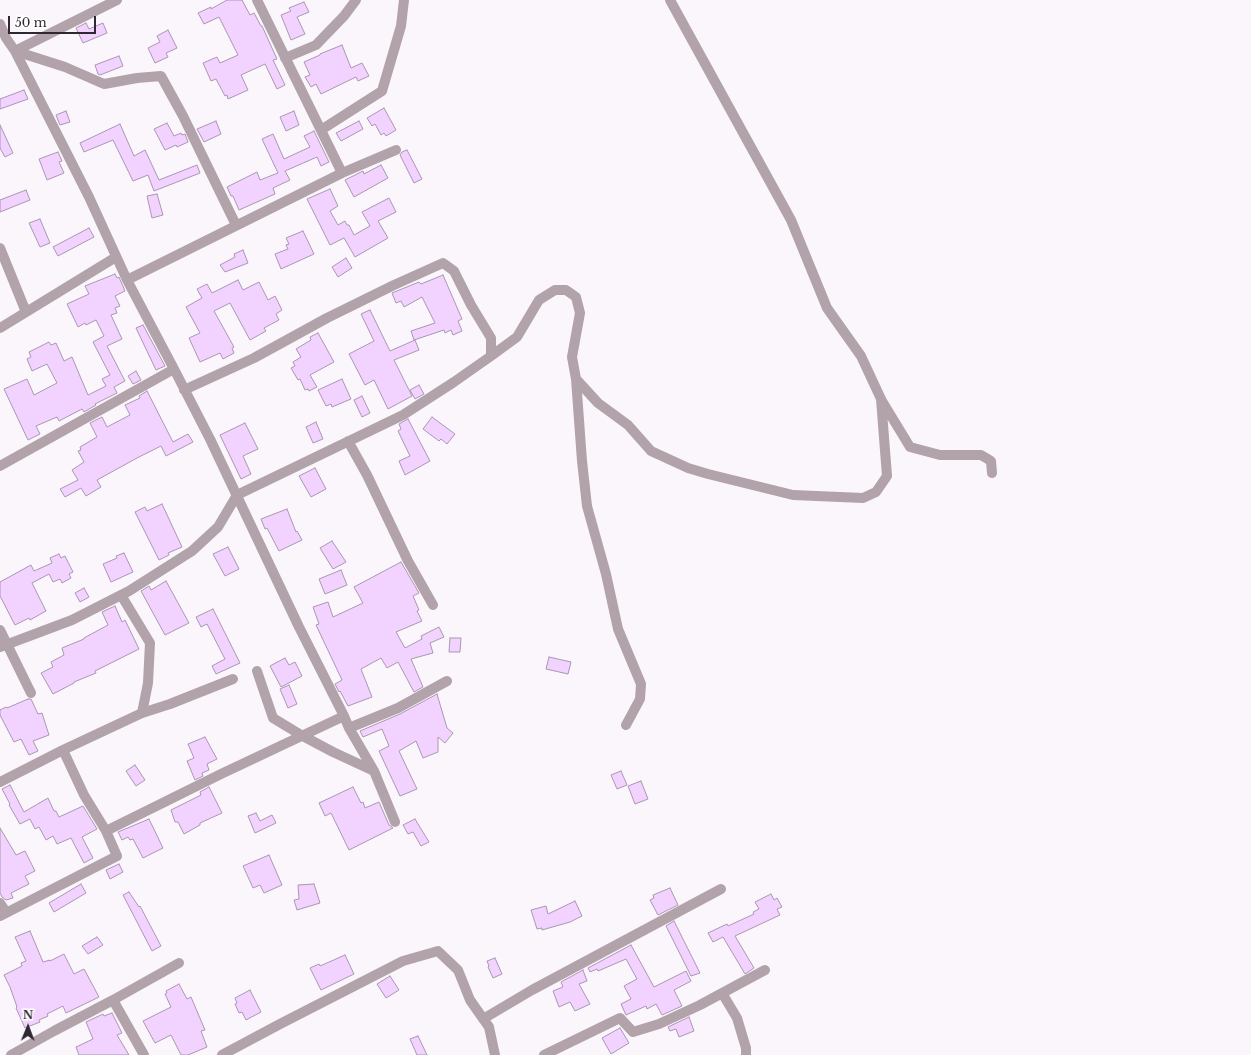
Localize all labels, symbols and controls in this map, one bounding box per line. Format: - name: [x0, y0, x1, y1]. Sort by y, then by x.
- scale bar: [10, 8, 98, 34]
- text: 50 m: [15, 15, 47, 30]
- north arrow: [8, 1007, 48, 1047]
- text: N: [23, 1008, 34, 1022]

